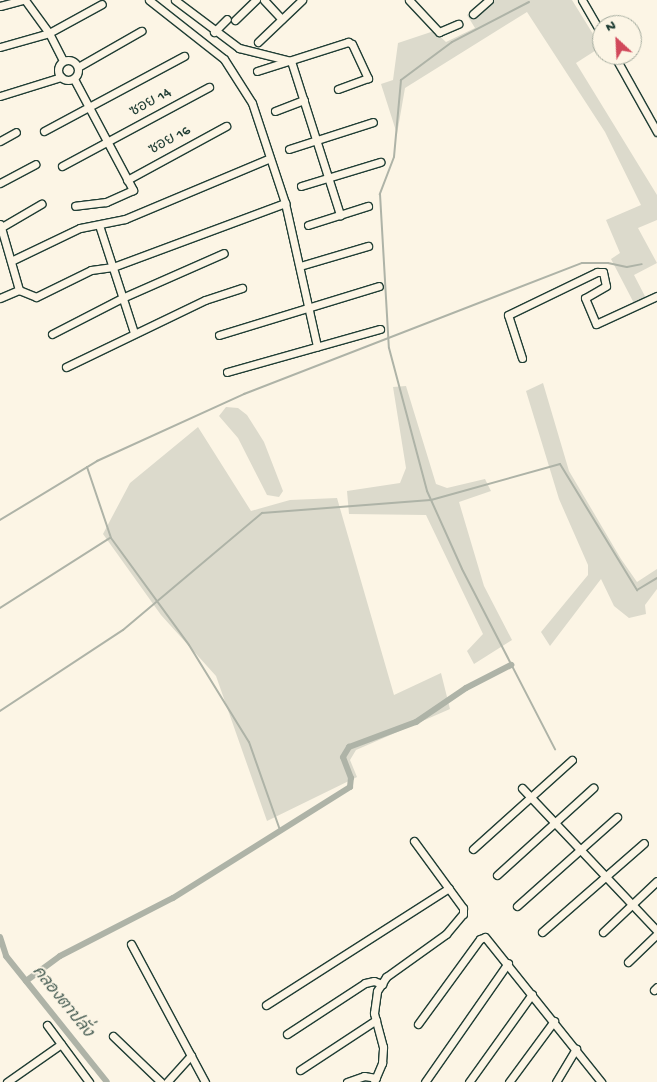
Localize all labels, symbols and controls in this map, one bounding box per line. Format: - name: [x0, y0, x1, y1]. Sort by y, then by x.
- north arrow: [592, 15, 642, 65]
- text: N: [603, 17, 619, 36]
- street label: ซอย 14: [127, 84, 175, 122]
- street label: ซอย 16: [146, 122, 194, 160]
- water label: คลองตาปลั่ง: [26, 964, 96, 1042]

